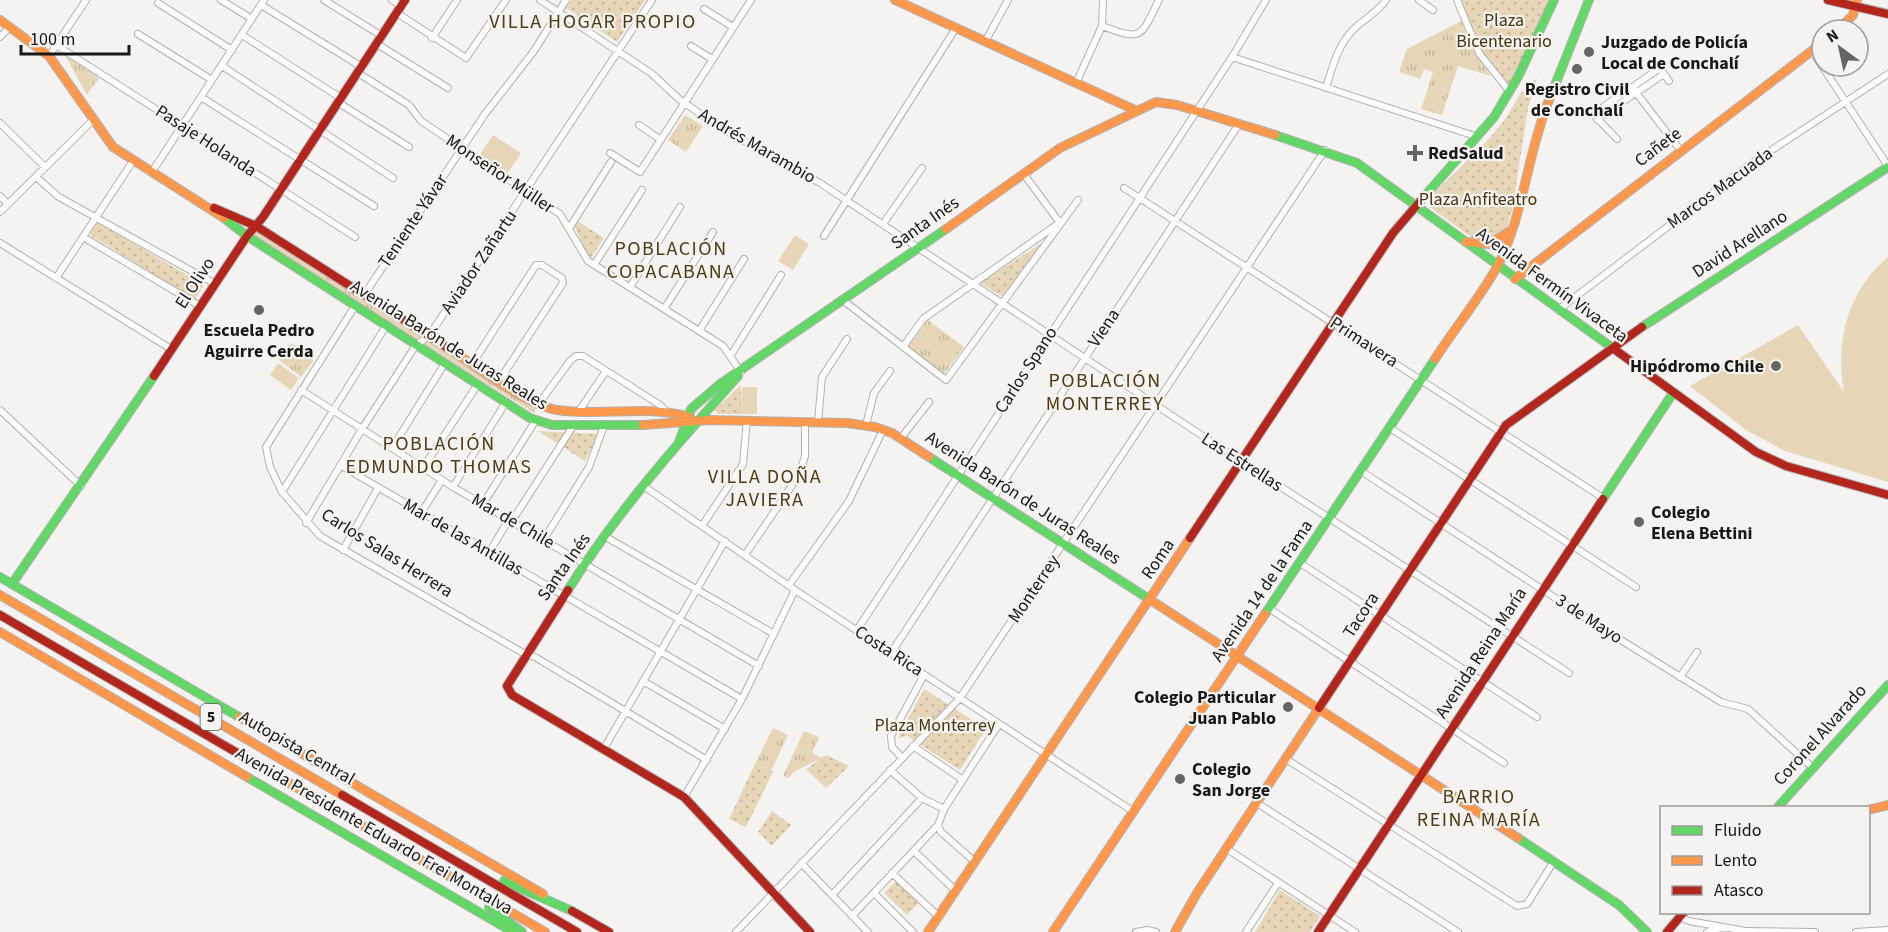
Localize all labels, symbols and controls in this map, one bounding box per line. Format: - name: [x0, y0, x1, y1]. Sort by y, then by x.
- district label: VILLA HOGAR PROPIO: [489, 8, 697, 36]
- park label: Plaza Bicentenario: [1456, 8, 1552, 54]
- scale bar: [21, 18, 129, 56]
- north arrow: [1810, 18, 1870, 78]
- text: N: [1822, 24, 1843, 48]
- text: 100 m: [30, 27, 75, 52]
- place label: Juzgado de Policía Local de Conchalí: [1601, 30, 1748, 76]
- marker: Juzgado de Policía Local de Conchalí: [1582, 45, 1596, 59]
- marker: Registro Civil de Conchalí: [1570, 62, 1584, 76]
- place label: Registro Civil de Conchalí: [1525, 77, 1629, 123]
- street label: Pasaje Holanda: [150, 99, 262, 183]
- street label: Andrés Marambio: [694, 102, 820, 190]
- street label: Cañete: [1629, 121, 1687, 173]
- street label: Monseñor Müller: [441, 128, 560, 220]
- place label: RedSalud: [1428, 141, 1504, 166]
- street label: Marcos Macuada: [1662, 141, 1778, 235]
- marker: RedSalud: [1406, 144, 1424, 162]
- street label: Teniente Yávar: [372, 168, 454, 273]
- park label: Plaza Anfiteatro: [1419, 187, 1537, 212]
- street label: Santa Inés: [886, 190, 964, 256]
- street label: David Arellano: [1687, 204, 1793, 284]
- street label: Aviador Zañartu: [435, 205, 523, 319]
- street label: Avenida Fermín Vivaceta: [1471, 221, 1633, 349]
- district label: POBLACIÓN COPACABANA: [607, 235, 735, 286]
- street label: El Olivo: [169, 252, 221, 314]
- street label: Avenida Barón de Juras Reales: [345, 274, 553, 416]
- marker: Escuela Pedro Aguirre Cerda: [252, 303, 266, 317]
- street label: Viena: [1082, 304, 1126, 352]
- street label: Primavera: [1325, 311, 1403, 373]
- place label: Escuela Pedro Aguirre Cerda: [203, 318, 315, 364]
- street label: Carlos Spano: [989, 322, 1063, 418]
- place label: Hipódromo Chile: [1630, 354, 1764, 379]
- marker: Hipódromo Chile: [1769, 359, 1783, 373]
- district label: POBLACIÓN MONTERREY: [1046, 367, 1164, 418]
- street label: Avenida Barón de Juras Reales: [920, 425, 1126, 571]
- street label: Las Estrellas: [1196, 426, 1288, 498]
- district label: POBLACIÓN EDMUNDO THOMAS: [346, 430, 532, 481]
- district label: VILLA DOÑA JAVIERA: [708, 463, 822, 514]
- street label: Mar de Chile: [467, 487, 559, 555]
- street label: Mar de las Antillas: [398, 492, 528, 582]
- place label: Colegio Elena Bettini: [1651, 500, 1752, 546]
- street label: Carlos Salas Herrera: [316, 502, 458, 604]
- street label: Avenida 14 de la Fama: [1205, 515, 1319, 667]
- marker: Colegio Elena Bettini: [1632, 515, 1646, 529]
- street label: Santa Inés: [531, 528, 597, 606]
- street label: Roma: [1135, 534, 1181, 584]
- street label: Monterrey: [1002, 550, 1066, 628]
- street label: Avenida Reina María: [1429, 583, 1533, 723]
- street label: Tacora: [1337, 587, 1385, 643]
- street label: 3 de Mayo: [1551, 588, 1627, 650]
- street label: Costa Rica: [850, 619, 928, 683]
- street label: Coronel Alvarado: [1768, 679, 1872, 791]
- place label: Colegio Particular Juan Pablo: [1134, 685, 1277, 731]
- marker: Colegio Particular Juan Pablo: [1281, 700, 1295, 714]
- road number: 5: [200, 704, 222, 730]
- street label: Autopista Central: [235, 705, 359, 791]
- park label: Plaza Monterrey: [875, 713, 996, 738]
- street label: Avenida Presidente Eduardo Frei Montalva: [231, 741, 517, 921]
- place label: Colegio San Jorge: [1192, 757, 1270, 803]
- marker: Colegio San Jorge: [1173, 772, 1187, 786]
- district label: BARRIO REINA MARÍA: [1417, 783, 1541, 834]
- legend: [1660, 806, 1870, 914]
- text: Fluido: [1714, 818, 1761, 843]
- text: Lento: [1714, 848, 1757, 873]
- text: Atasco: [1714, 878, 1763, 903]

